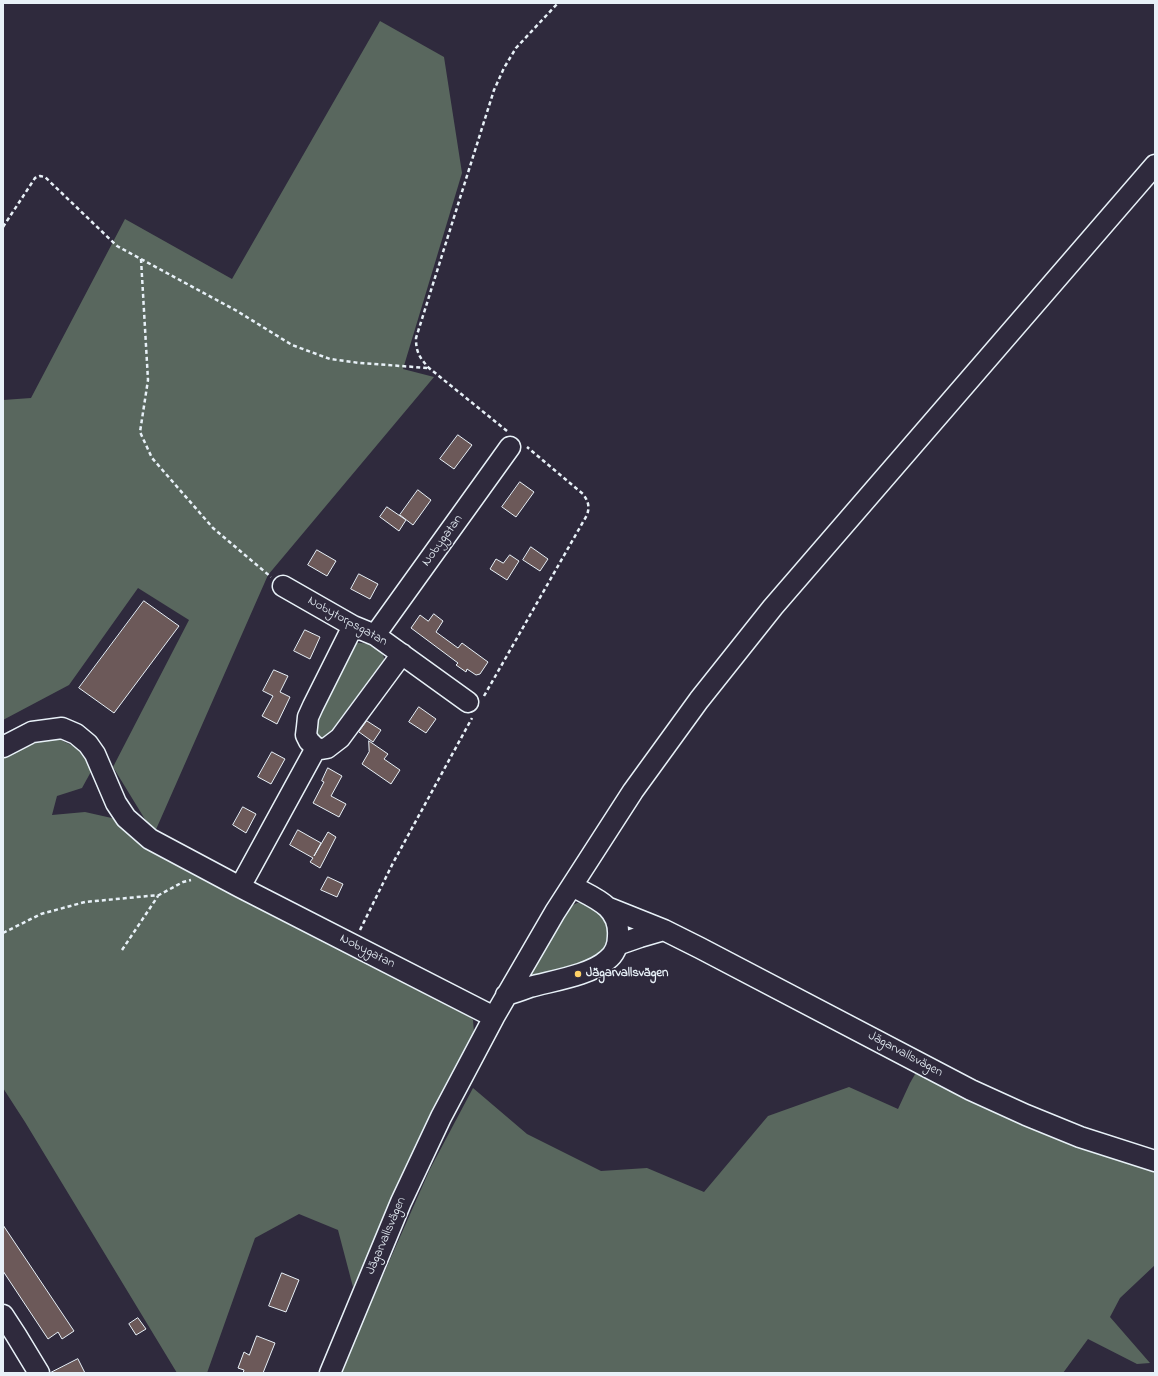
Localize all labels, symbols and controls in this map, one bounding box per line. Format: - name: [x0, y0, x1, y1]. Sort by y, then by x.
- street label: Nobygatan: [419, 512, 467, 570]
- street label: Nobytorpsgatan: [304, 594, 390, 650]
- street label: Nobygatan: [337, 931, 397, 973]
- place label: Jägarvallsvägen: [586, 966, 669, 982]
- marker: Jägarvallsvägen: [573, 969, 583, 979]
- street label: Jägarvallsvägen: [865, 1029, 945, 1081]
- street label: Jägarvallsvägen: [364, 1195, 410, 1277]

